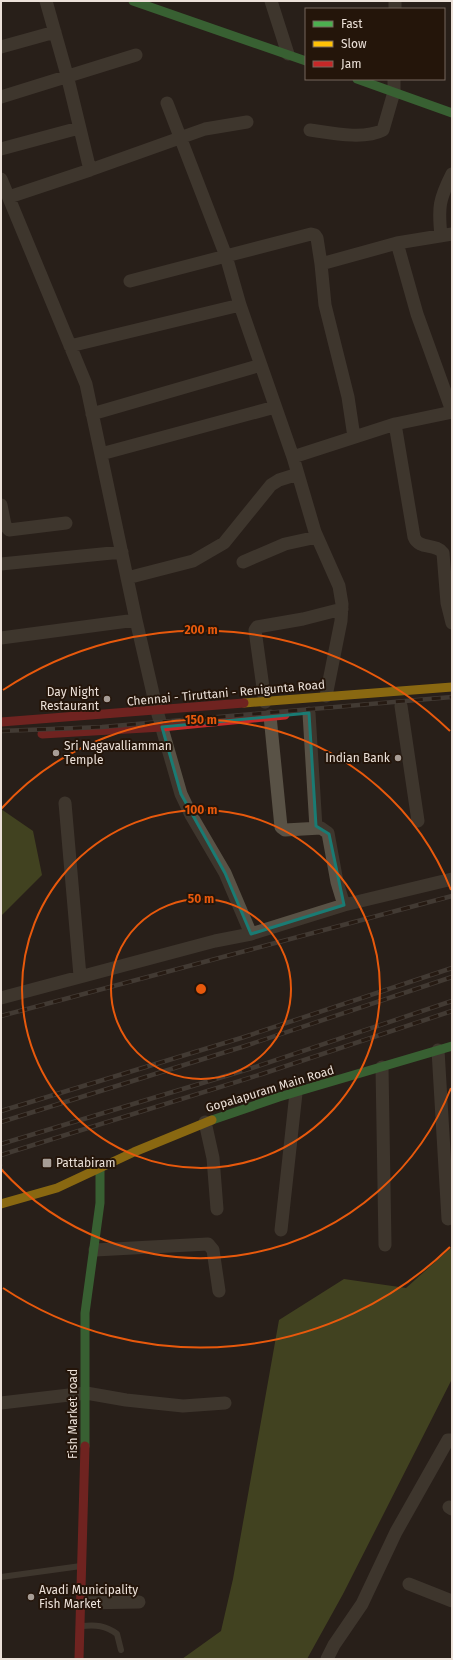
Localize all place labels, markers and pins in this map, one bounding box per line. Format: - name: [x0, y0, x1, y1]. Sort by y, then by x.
- place label: Day Night Restaurant: [40, 685, 100, 713]
- marker: Day Night Restaurant: [102, 694, 112, 704]
- place label: Sri Nagavalliamman Temple: [64, 739, 172, 767]
- marker: Sri Nagavalliamman Temple: [51, 748, 61, 758]
- place label: Indian Bank: [325, 751, 391, 765]
- marker: Indian Bank: [393, 753, 403, 763]
- centre of rings: [194, 982, 208, 996]
- place label: Pattabiram: [56, 1156, 116, 1170]
- marker: Pattabiram: [41, 1157, 53, 1169]
- place label: Avadi Municipality Fish Market: [39, 1583, 138, 1611]
- marker: Avadi Municipality Fish Market: [26, 1592, 36, 1602]

